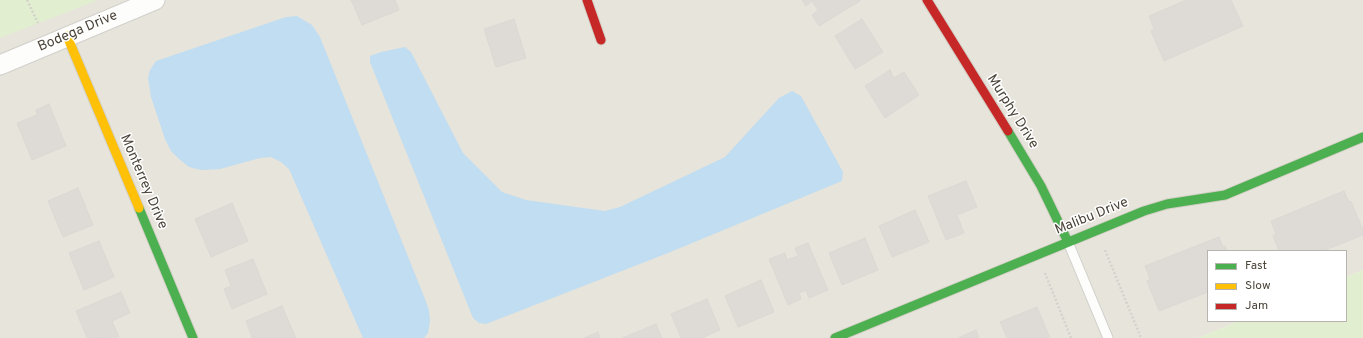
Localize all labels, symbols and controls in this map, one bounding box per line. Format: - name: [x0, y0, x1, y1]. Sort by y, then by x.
- street label: Bodega Drive: [36, 8, 120, 56]
- street label: Murphy Drive: [983, 72, 1041, 152]
- street label: Monterrey Drive: [116, 132, 170, 232]
- street label: Malibu Drive: [1053, 195, 1131, 239]
- legend: [1207, 250, 1347, 322]
- text: Fast: [1245, 258, 1267, 274]
- text: Slow: [1245, 278, 1271, 294]
- text: Jam: [1245, 298, 1268, 314]

